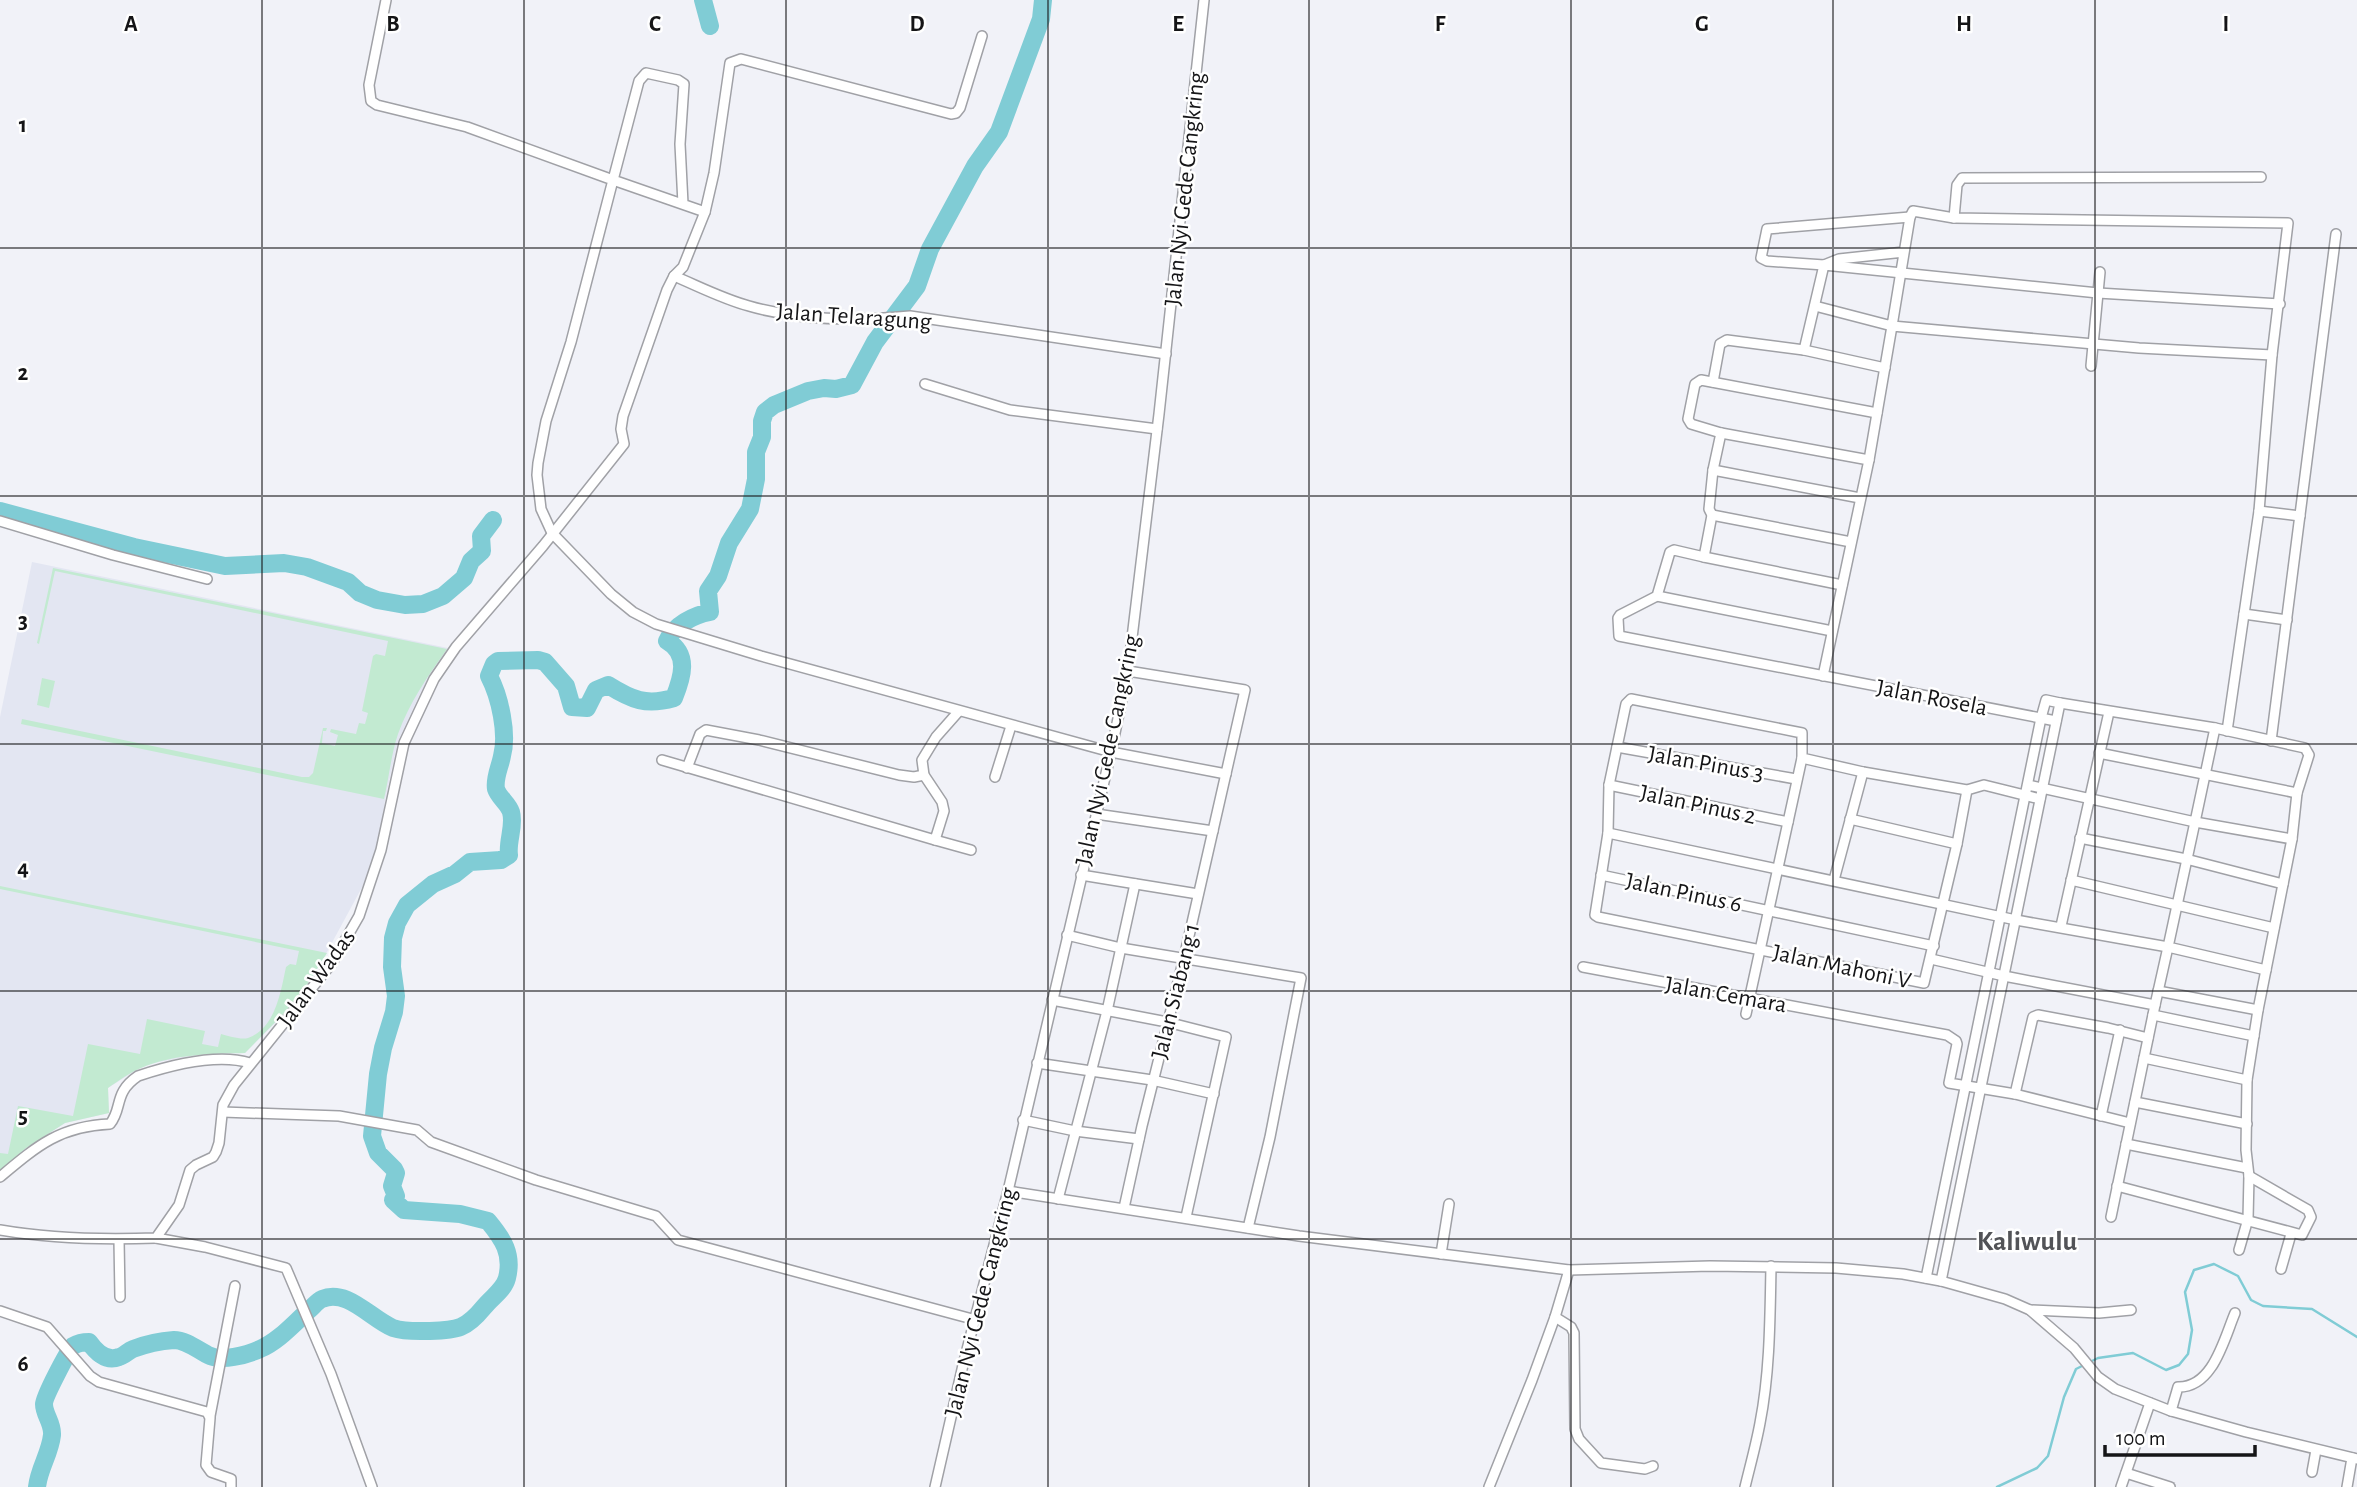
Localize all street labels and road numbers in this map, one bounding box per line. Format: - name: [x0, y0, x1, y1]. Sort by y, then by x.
- street label: Jalan Nyi Gede Cangkring: [1161, 71, 1209, 307]
- street label: Jalan Telaragung: [776, 300, 933, 334]
- street label: Jalan Nyi Gede Cangkring: [1072, 632, 1144, 868]
- street label: Jalan Rosela: [1874, 675, 1989, 720]
- street label: Jalan Pinus 3: [1646, 742, 1765, 786]
- street label: Jalan Pinus 2: [1638, 781, 1758, 829]
- street label: Jalan Pinus 6: [1623, 869, 1744, 917]
- street label: Jalan Siabang 1: [1148, 921, 1204, 1062]
- street label: Jalan Wadas: [273, 925, 360, 1032]
- street label: Jalan Mahoni V: [1770, 941, 1914, 993]
- street label: Jalan Cemara: [1663, 972, 1788, 1017]
- street label: Jalan Nyi Gede Cangkring: [941, 1185, 1021, 1419]

